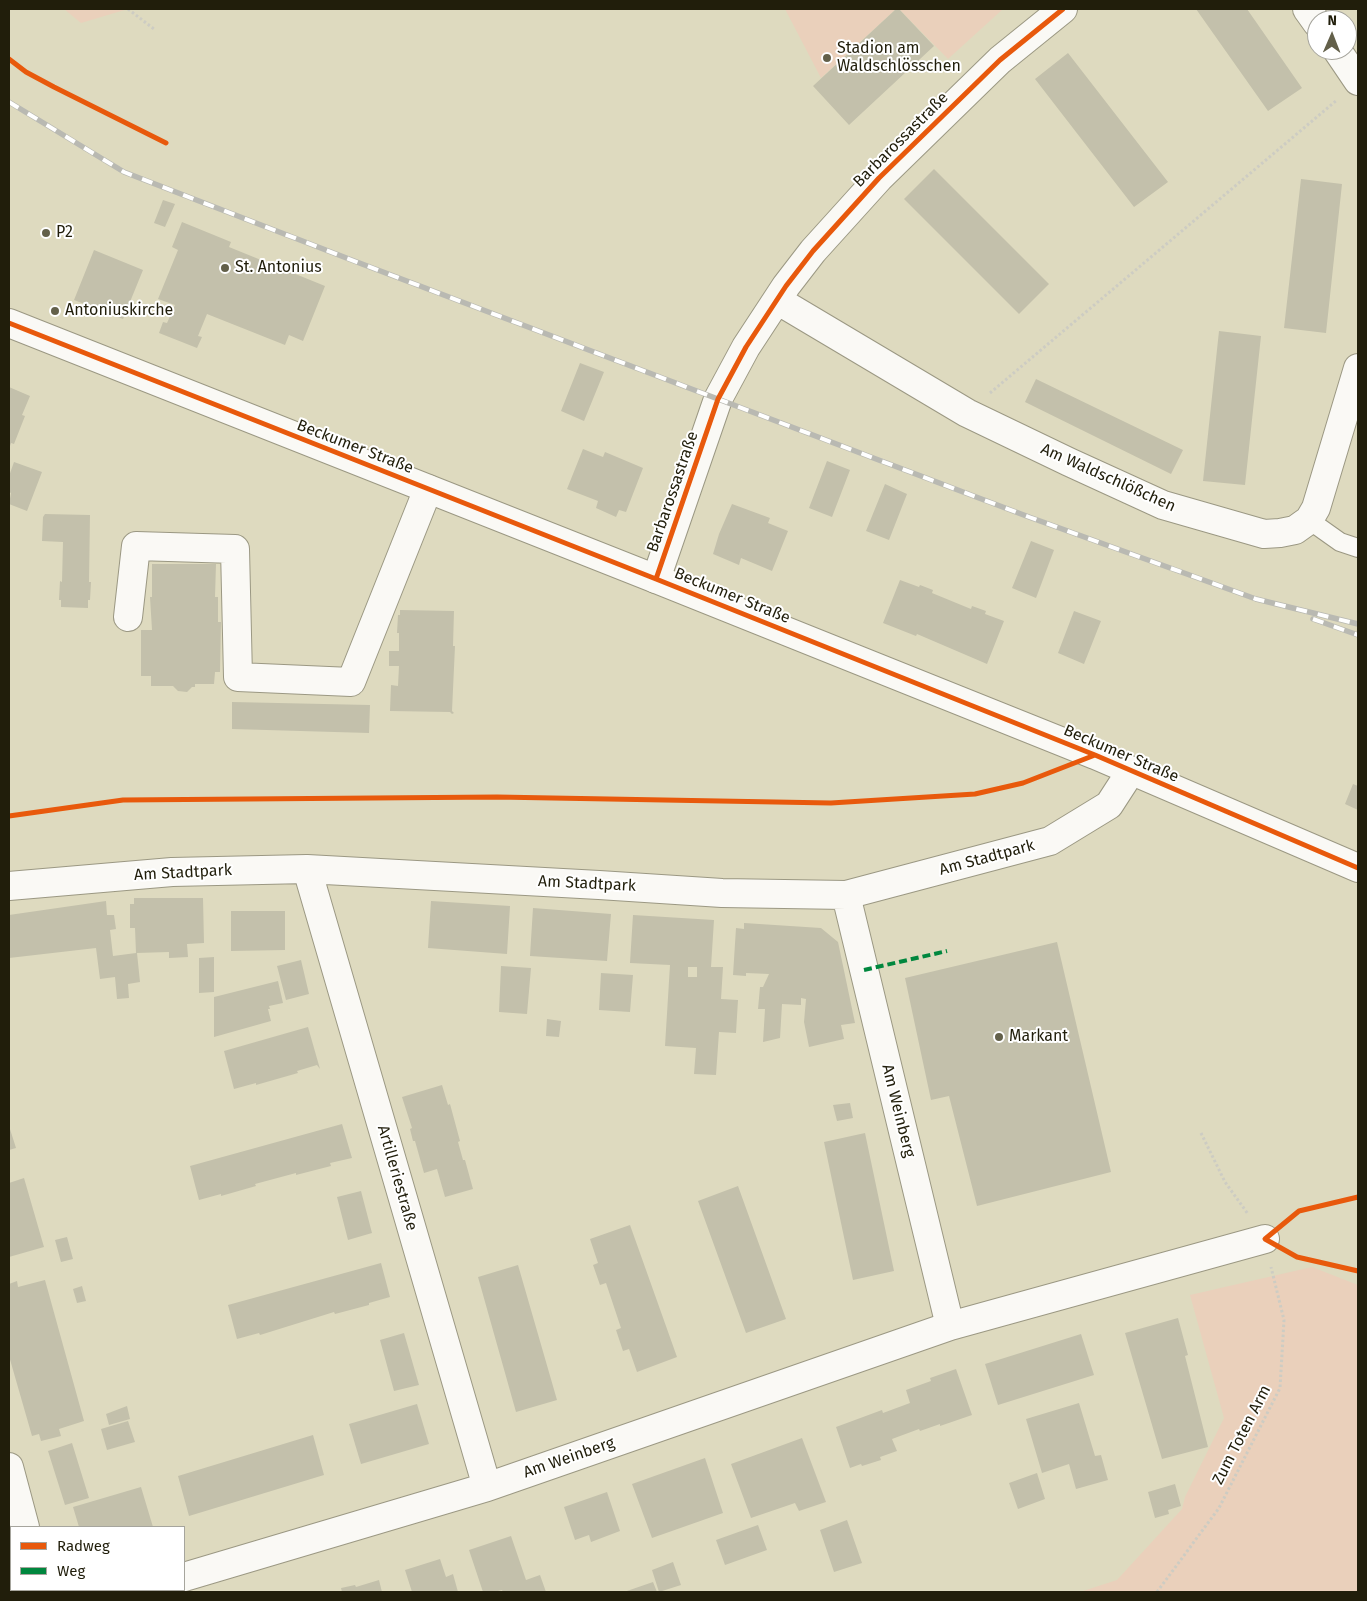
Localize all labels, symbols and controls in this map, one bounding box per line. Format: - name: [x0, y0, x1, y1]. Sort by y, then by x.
- north arrow: [1307, 10, 1357, 60]
- text: N: [1327, 12, 1337, 29]
- place label: Stadion am Waldschlösschen: [837, 39, 961, 77]
- marker: Stadion am Waldschlösschen: [821, 52, 833, 64]
- street label: Barbarossastraße: [849, 88, 953, 192]
- place label: P2: [56, 223, 73, 243]
- marker: P2: [40, 227, 52, 239]
- place label: St. Antonius: [235, 258, 322, 278]
- marker: St. Antonius: [219, 262, 231, 274]
- place label: Antoniuskirche: [65, 301, 173, 321]
- marker: Antoniuskirche: [49, 305, 61, 317]
- street label: Beckumer Straße: [294, 416, 416, 478]
- street label: Barbarossastraße: [643, 429, 703, 555]
- street label: Am Waldschlößchen: [1038, 440, 1178, 516]
- street label: Beckumer Straße: [671, 564, 793, 628]
- street label: Beckumer Straße: [1060, 721, 1182, 787]
- street label: Am Stadtpark: [937, 836, 1037, 880]
- street label: Am Stadtpark: [134, 861, 232, 885]
- street label: Am Stadtpark: [538, 872, 636, 896]
- place label: Markant: [1009, 1027, 1068, 1047]
- marker: Markant: [993, 1031, 1005, 1043]
- street label: Am Weinberg: [877, 1062, 919, 1160]
- street label: Artilleriestraße: [373, 1123, 421, 1233]
- street label: Zum Toten Arm: [1209, 1382, 1275, 1488]
- street label: Am Weinberg: [521, 1433, 617, 1483]
- legend: [10, 1526, 185, 1591]
- text: Radweg: [57, 1537, 110, 1555]
- text: Weg: [57, 1562, 85, 1580]

